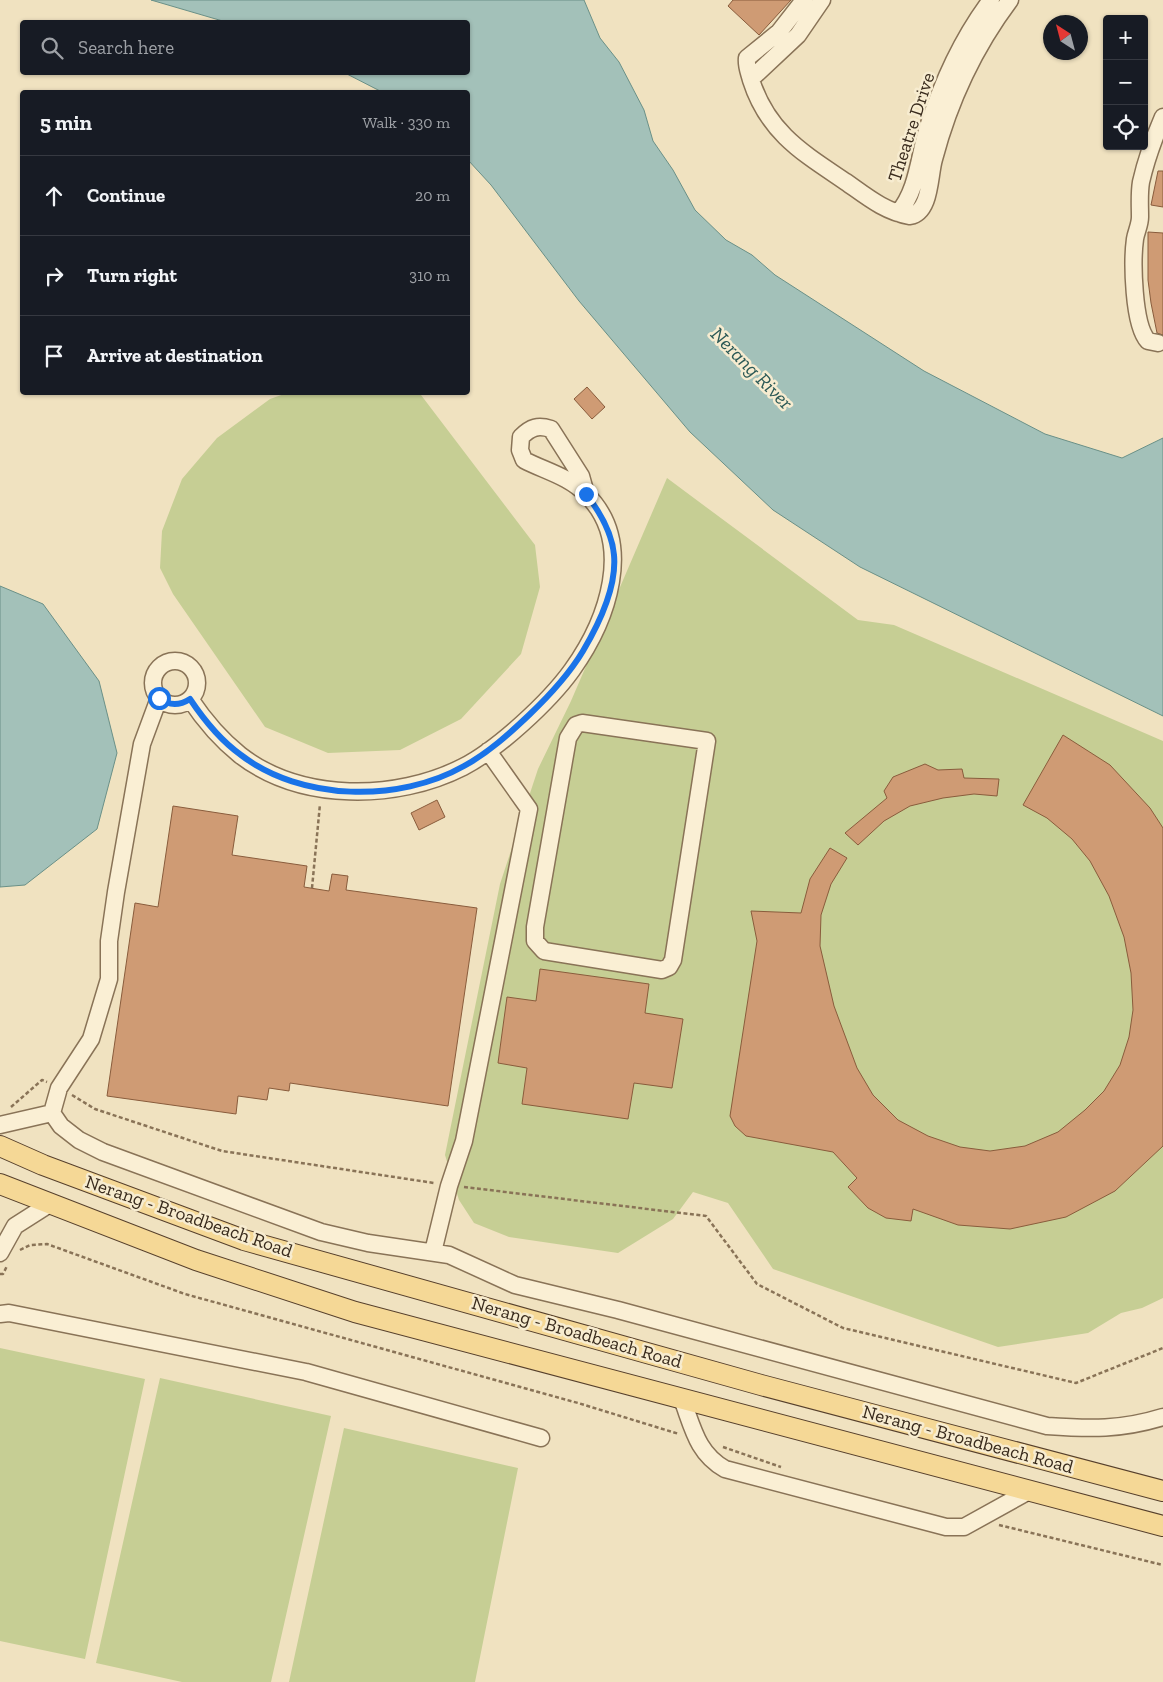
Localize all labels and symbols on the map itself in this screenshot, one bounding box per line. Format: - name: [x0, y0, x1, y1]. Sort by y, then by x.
- north arrow: [1043, 15, 1088, 60]
- street label: Theatre Drive: [883, 69, 939, 185]
- water label: Nerang River: [706, 322, 798, 414]
- route end: [575, 483, 598, 506]
- route start: [148, 687, 171, 710]
- street label: Nerang - Broadbeach Road: [82, 1170, 296, 1262]
- street label: Nerang - Broadbeach Road: [469, 1291, 685, 1373]
- street label: Nerang - Broadbeach Road: [860, 1400, 1077, 1478]

